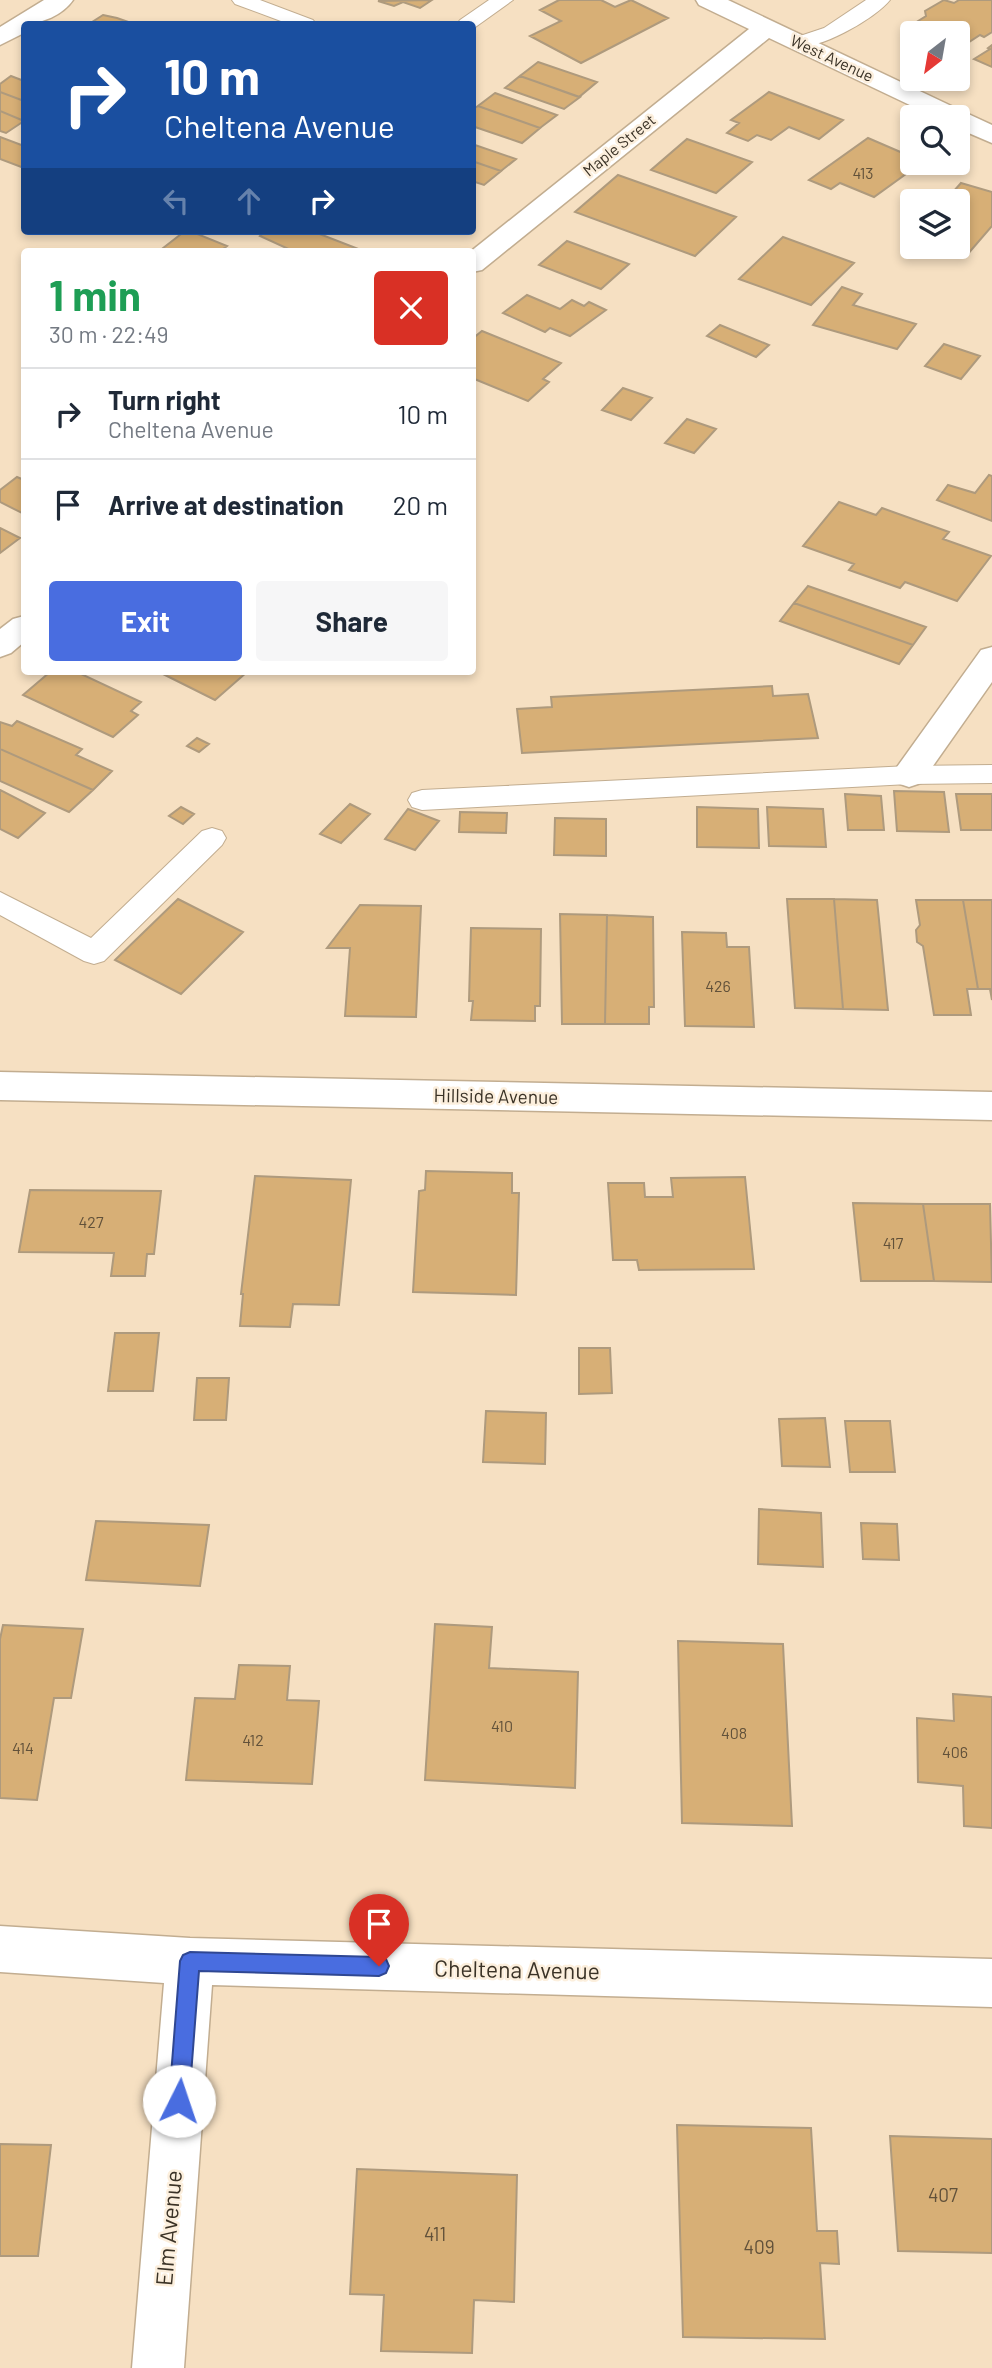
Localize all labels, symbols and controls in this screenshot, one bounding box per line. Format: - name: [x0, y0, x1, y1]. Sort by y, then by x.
- north arrow: [900, 21, 970, 91]
- map controls: [900, 21, 970, 259]
- street label: West Avenue: [788, 30, 877, 85]
- text: 10 m: [164, 46, 260, 105]
- icon: right: [49, 49, 140, 140]
- button: search: [900, 105, 970, 175]
- text: Cheltena Avenue: [164, 106, 395, 144]
- street label: Maple Street: [579, 110, 659, 180]
- house number: 413: [852, 163, 874, 182]
- icon: left: [157, 182, 195, 220]
- icon: ahead: [230, 182, 268, 220]
- icon: right: [303, 182, 341, 220]
- button: layers: [900, 189, 970, 259]
- text: 1 min: [49, 269, 141, 319]
- button: close: [374, 271, 448, 345]
- text: 30 m · 22:49: [49, 320, 169, 348]
- text: Turn right: [108, 384, 221, 415]
- icon: right: [49, 395, 87, 433]
- text: 10 m: [398, 398, 448, 429]
- text: Cheltena Avenue: [108, 415, 274, 443]
- icon: arrive: [49, 486, 87, 524]
- text: Arrive at destination: [108, 489, 344, 520]
- text: 20 m: [393, 489, 448, 520]
- button: Exit: [49, 581, 242, 661]
- button: Share: [256, 581, 448, 661]
- house number: 426: [705, 976, 731, 995]
- street label: Hillside Avenue: [433, 1083, 559, 1108]
- house number: 427: [79, 1212, 104, 1231]
- house number: 417: [883, 1233, 904, 1252]
- house number: 410: [491, 1716, 513, 1735]
- house number: 408: [721, 1723, 747, 1742]
- house number: 412: [242, 1730, 264, 1749]
- house number: 414: [12, 1738, 34, 1757]
- house number: 406: [942, 1742, 968, 1761]
- pin: [349, 1894, 409, 1966]
- icon: arrive: [360, 1905, 398, 1943]
- street label: Cheltena Avenue: [434, 1954, 600, 1984]
- position arrow: [142, 2064, 216, 2138]
- street label: Elm Avenue: [149, 2169, 187, 2287]
- house number: 407: [928, 2183, 958, 2206]
- house number: 411: [424, 2222, 446, 2245]
- house number: 409: [743, 2235, 775, 2258]

